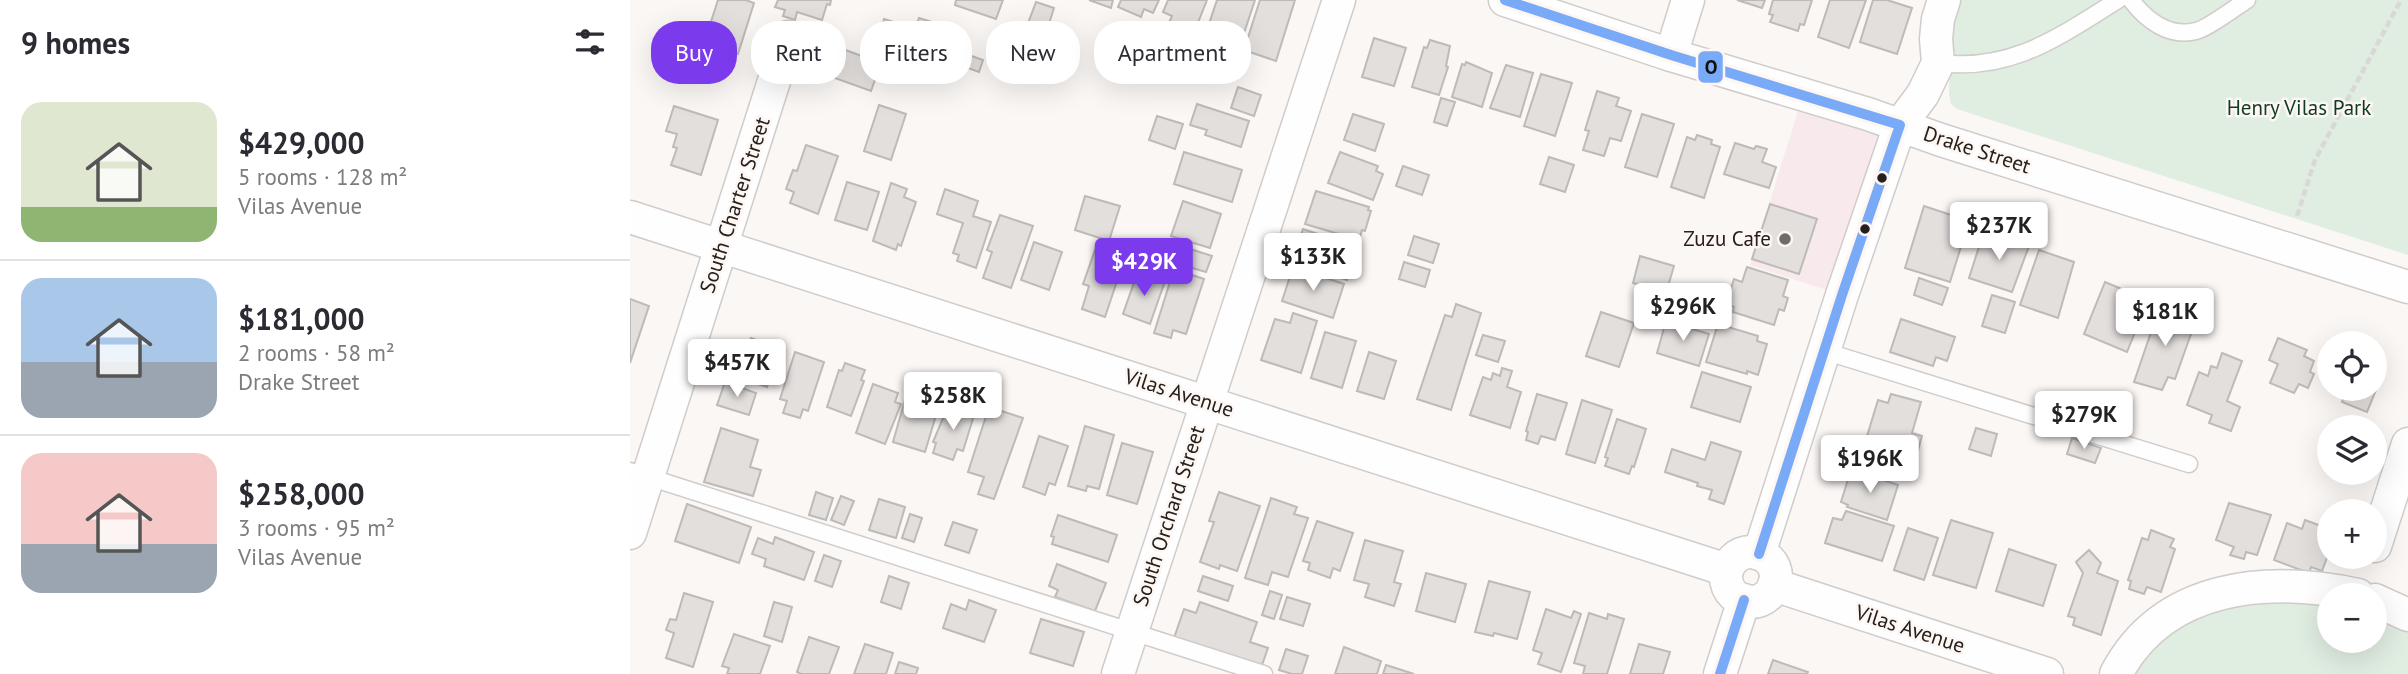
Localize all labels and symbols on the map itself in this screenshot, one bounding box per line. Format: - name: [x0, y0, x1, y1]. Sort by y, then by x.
- line badge: O: [1697, 50, 1724, 84]
- text: O: [1705, 55, 1718, 79]
- park label: Henry Vilas Park: [2227, 94, 2371, 121]
- street label: South Charter Street: [693, 113, 776, 296]
- street label: Drake Street: [1920, 120, 2034, 180]
- unlabelled marker: [1875, 171, 1889, 185]
- pin: $237K: [1950, 202, 2048, 262]
- unlabelled marker: [1858, 222, 1872, 236]
- place label: Zuzu Cafe: [1683, 225, 1771, 252]
- marker: Zuzu Cafe: [1777, 231, 1793, 247]
- pin: $133K: [1264, 233, 1362, 293]
- pin: $429K: [1095, 238, 1193, 298]
- pin: $296K: [1634, 284, 1732, 343]
- pin: $181K: [2116, 288, 2214, 348]
- pin: $457K: [688, 340, 786, 399]
- street label: Vilas Avenue: [1120, 362, 1237, 423]
- pin: $258K: [904, 372, 1002, 432]
- pin: $279K: [2035, 392, 2133, 451]
- street label: South Orchard Street: [1127, 422, 1210, 610]
- pin: $196K: [1821, 435, 1919, 495]
- street label: Vilas Avenue: [1851, 598, 1968, 659]

